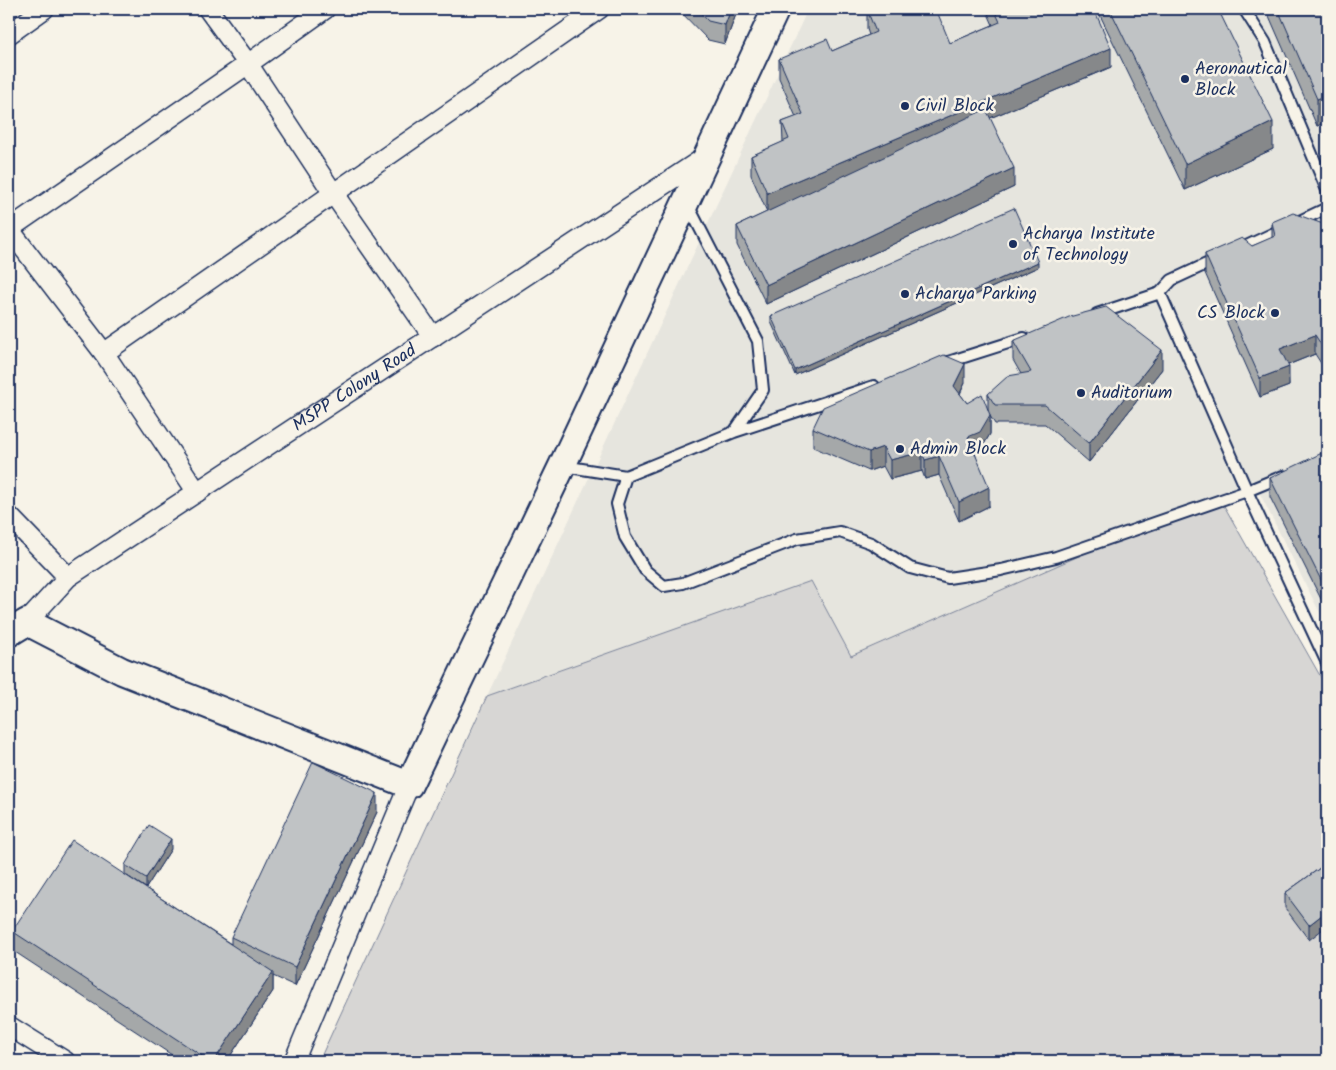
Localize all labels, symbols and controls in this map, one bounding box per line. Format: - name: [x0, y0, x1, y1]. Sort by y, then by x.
- place label: Aeronautical Block: [1195, 55, 1288, 105]
- marker: Aeronautical Block: [1179, 73, 1191, 85]
- place label: Civil Block: [915, 92, 995, 121]
- marker: Civil Block: [899, 100, 911, 112]
- place label: Acharya Institute of Technology: [1023, 220, 1155, 270]
- marker: Acharya Institute of Technology: [1007, 238, 1019, 250]
- place label: Acharya Parking: [915, 280, 1037, 309]
- marker: Acharya Parking: [899, 288, 911, 300]
- place label: CS Block: [1197, 299, 1266, 328]
- marker: CS Block: [1269, 307, 1281, 319]
- street label: MSPP Colony Road: [287, 336, 423, 440]
- place label: Auditorium: [1091, 379, 1172, 408]
- marker: Auditorium: [1075, 387, 1087, 399]
- place label: Admin Block: [910, 435, 1006, 464]
- marker: Admin Block: [894, 443, 906, 455]

